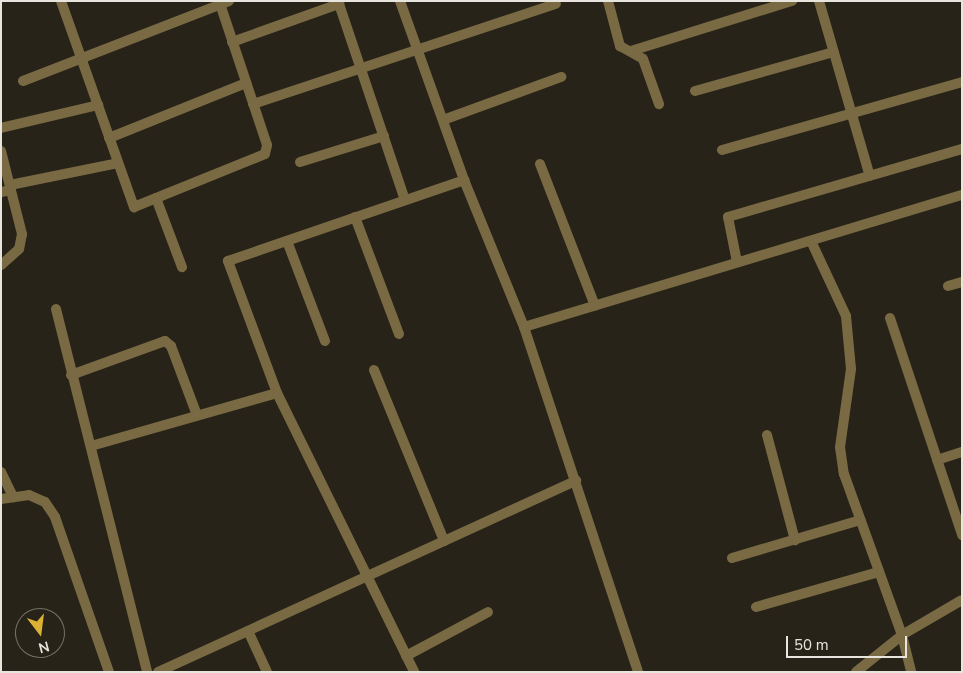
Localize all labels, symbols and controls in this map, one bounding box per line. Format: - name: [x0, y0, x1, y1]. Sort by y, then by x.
- north arrow: [15, 608, 65, 658]
- scale bar: [788, 626, 909, 658]
- text: 50 m: [794, 635, 829, 655]
- text: N: [36, 636, 51, 658]

